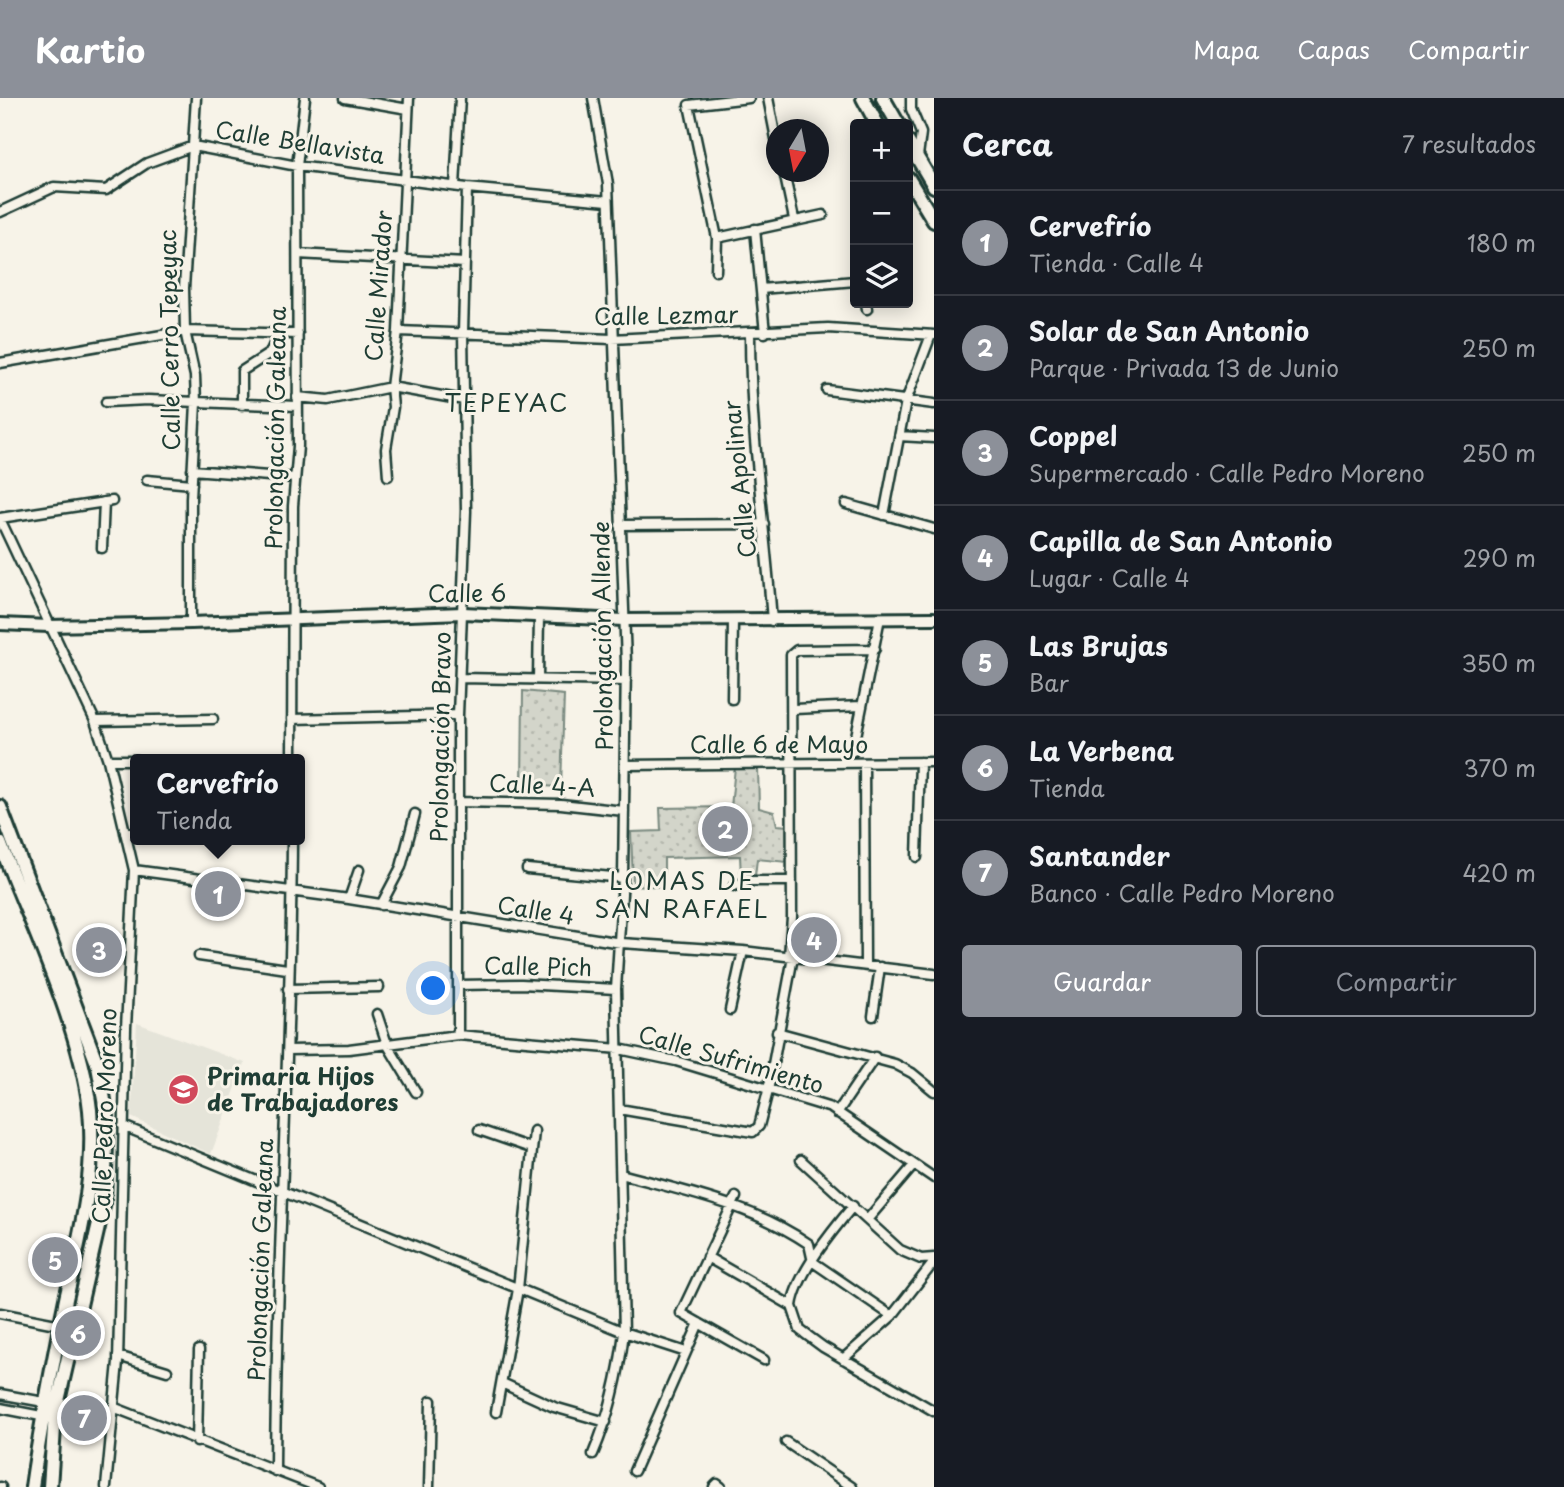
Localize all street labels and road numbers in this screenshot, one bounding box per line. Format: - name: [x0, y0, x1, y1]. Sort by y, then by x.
- street label: Calle Bellavista: [213, 111, 388, 172]
- street label: Calle Mirador: [355, 209, 400, 363]
- street label: Calle Cerro Tepeyac: [149, 229, 188, 451]
- street label: Calle Lezmar: [593, 296, 739, 333]
- street label: Prolongación Galeana: [255, 306, 294, 550]
- street label: Calle Apolinar: [713, 398, 764, 560]
- street label: Prolongación Allende: [582, 521, 621, 751]
- street label: Calle 6: [428, 575, 506, 610]
- street label: Prolongación Bravo: [420, 631, 459, 843]
- street label: Calle 6 de Mayo: [690, 726, 868, 761]
- street label: Calle 4-A: [488, 764, 596, 805]
- street label: Calle 4: [495, 886, 577, 933]
- street label: Calle Pich: [484, 947, 592, 984]
- street label: Calle Pedro Moreno: [82, 1007, 125, 1224]
- street label: Calle Sufrimiento: [635, 1015, 828, 1102]
- street label: Prolongación Galeana: [238, 1138, 281, 1382]

